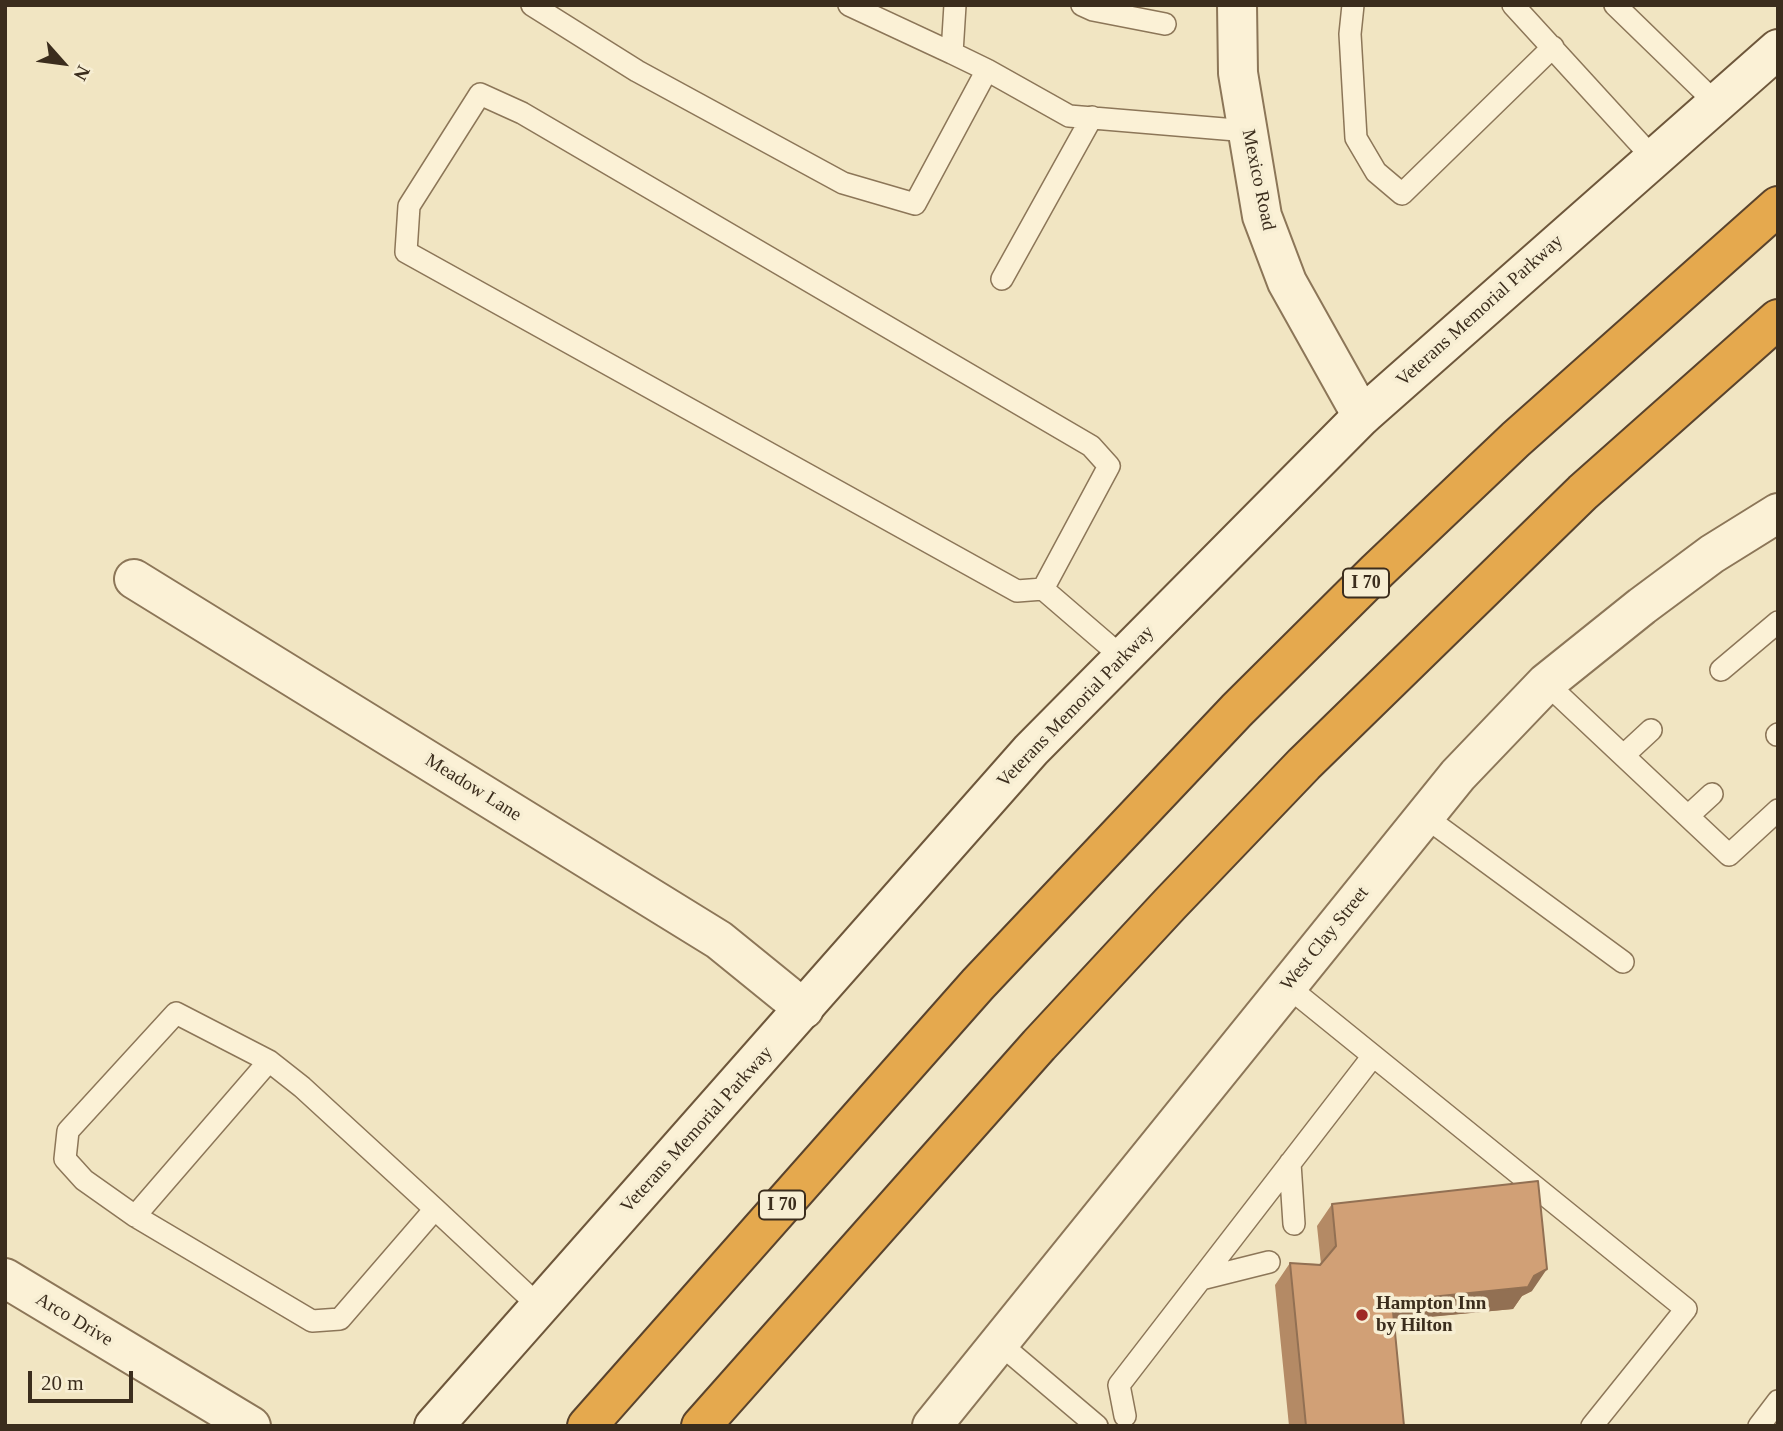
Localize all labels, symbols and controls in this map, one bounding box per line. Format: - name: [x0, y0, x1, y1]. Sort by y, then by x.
- north arrow: [28, 28, 98, 98]
- text: N: [69, 62, 94, 84]
- street label: Mexico Road: [1236, 127, 1280, 233]
- street label: Veterans Memorial Parkway: [1392, 230, 1568, 392]
- road number: I 70: [1343, 568, 1389, 598]
- street label: Veterans Memorial Parkway: [993, 621, 1159, 793]
- street label: Meadow Lane: [421, 749, 525, 827]
- street label: West Clay Street: [1276, 882, 1374, 996]
- street label: Veterans Memorial Parkway: [616, 1042, 778, 1218]
- road number: I 70: [759, 1190, 805, 1220]
- street label: Arco Drive: [31, 1288, 117, 1352]
- place label: Hampton Inn by Hilton: [1376, 1293, 1486, 1337]
- marker: Hampton Inn by Hilton: [1354, 1307, 1370, 1323]
- scale bar: [32, 1358, 136, 1402]
- text: 20 m: [41, 1371, 84, 1395]

